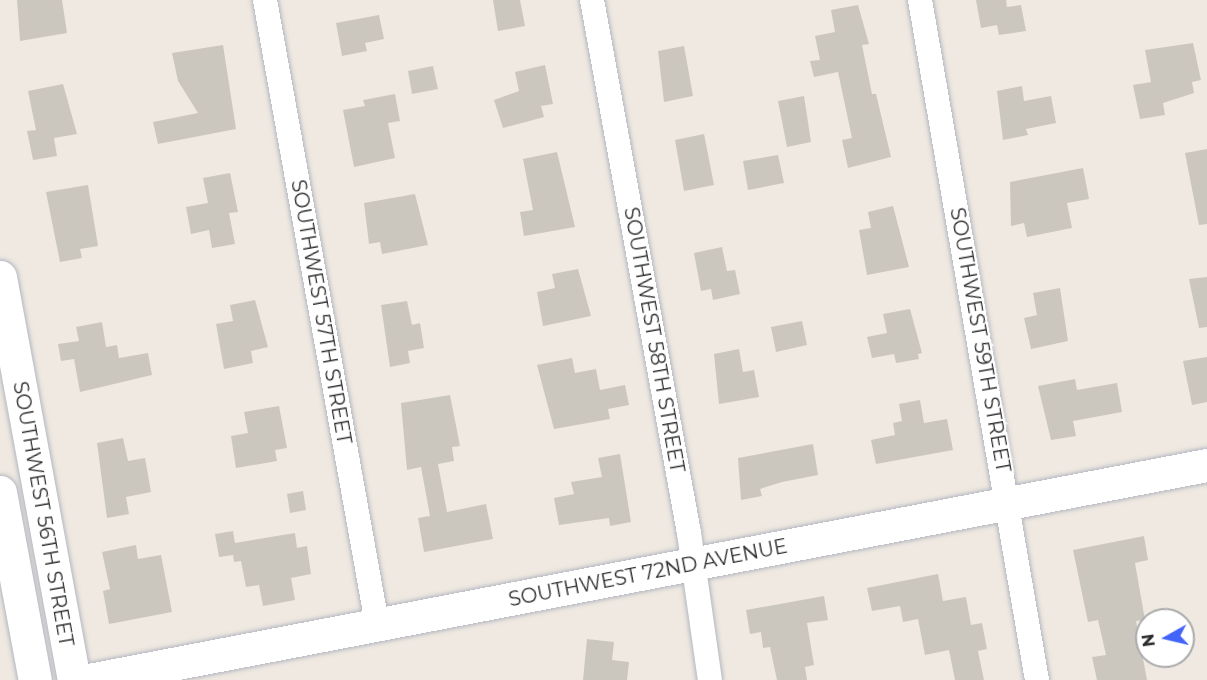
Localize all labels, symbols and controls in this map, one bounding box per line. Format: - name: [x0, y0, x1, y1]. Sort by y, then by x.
- street label: SOUTHWEST 57TH STREET: [286, 178, 356, 446]
- street label: SOUTHWEST 58TH STREET: [619, 205, 689, 475]
- street label: SOUTHWEST 59TH STREET: [945, 206, 1015, 474]
- street label: SOUTHWEST 56TH STREET: [8, 380, 78, 648]
- street label: SOUTHWEST 72ND AVENUE: [507, 534, 789, 612]
- north arrow: [1135, 608, 1195, 668]
- text: N: [1138, 633, 1159, 648]

